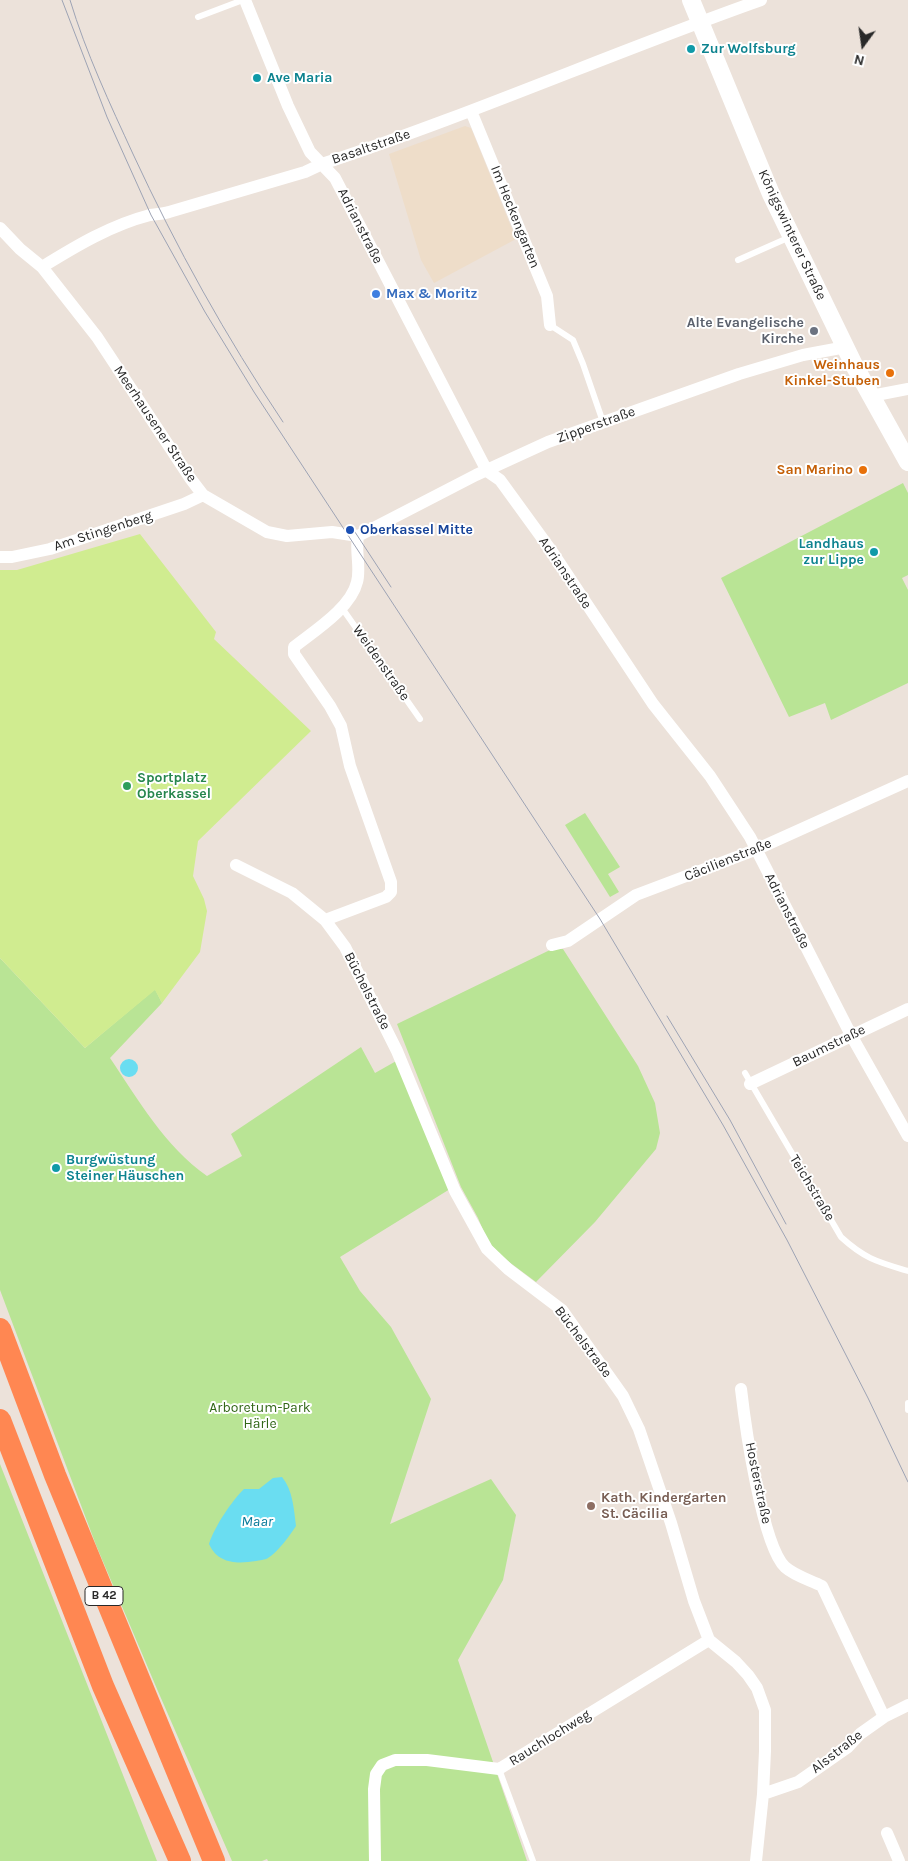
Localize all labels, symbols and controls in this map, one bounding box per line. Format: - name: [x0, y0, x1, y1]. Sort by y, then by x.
- north arrow: [838, 20, 888, 70]
- place label: Zur Wolfsburg: [701, 41, 796, 57]
- marker: Zur Wolfsburg: [685, 43, 697, 55]
- text: N: [852, 51, 866, 70]
- place label: Ave Maria: [267, 70, 332, 86]
- marker: Ave Maria: [251, 72, 263, 84]
- street label: Basaltstraße: [330, 126, 412, 168]
- street label: Im Heckengarten: [487, 163, 543, 271]
- street label: Königswinterer Straße: [754, 167, 830, 303]
- street label: Adrianstraße: [334, 185, 386, 267]
- place label: Max & Moritz: [386, 286, 477, 302]
- marker: Max & Moritz: [370, 288, 382, 300]
- place label: Alte Evangelische Kirche: [687, 315, 804, 348]
- marker: Alte Evangelische Kirche: [808, 325, 820, 337]
- place label: Weinhaus Kinkel-Stuben: [784, 357, 880, 390]
- street label: Meerhausener Straße: [110, 363, 200, 485]
- marker: Weinhaus Kinkel-Stuben: [884, 367, 896, 379]
- street label: Zipperstraße: [554, 403, 638, 447]
- place label: San Marino: [776, 462, 853, 478]
- marker: San Marino: [857, 464, 869, 476]
- street label: Am Stingenberg: [52, 507, 154, 555]
- place label: Oberkassel Mitte: [360, 522, 473, 538]
- marker: Oberkassel Mitte: [344, 524, 356, 536]
- street label: Adrianstraße: [535, 534, 595, 612]
- place label: Landhaus zur Lippe: [799, 536, 864, 568]
- marker: Landhaus zur Lippe: [868, 546, 880, 558]
- street label: Weidenstraße: [349, 622, 413, 704]
- place label: Sportplatz Oberkassel: [137, 770, 211, 802]
- marker: Sportplatz Oberkassel: [121, 780, 133, 792]
- street label: Cäcilienstraße: [682, 835, 774, 885]
- street label: Adrianstraße: [761, 870, 813, 952]
- street label: Büchelstraße: [340, 949, 394, 1033]
- street label: Baumstraße: [790, 1021, 868, 1071]
- place label: Burgwüstung Steiner Häuschen: [66, 1152, 184, 1184]
- street label: Teichstraße: [786, 1152, 838, 1224]
- marker: Burgwüstung Steiner Häuschen: [50, 1162, 62, 1174]
- street label: Büchelstraße: [551, 1303, 615, 1381]
- park label: Arboretum-Park Härle: [209, 1400, 311, 1432]
- street label: Hosterstraße: [741, 1441, 775, 1525]
- place label: Kath. Kindergarten St. Cäcilia: [601, 1490, 727, 1522]
- marker: Kath. Kindergarten St. Cäcilia: [585, 1500, 597, 1512]
- water label: Maar: [241, 1513, 273, 1531]
- road number: B 42: [85, 1586, 123, 1605]
- street label: Rauchlochweg: [506, 1706, 594, 1770]
- street label: Alsstraße: [808, 1727, 866, 1777]

